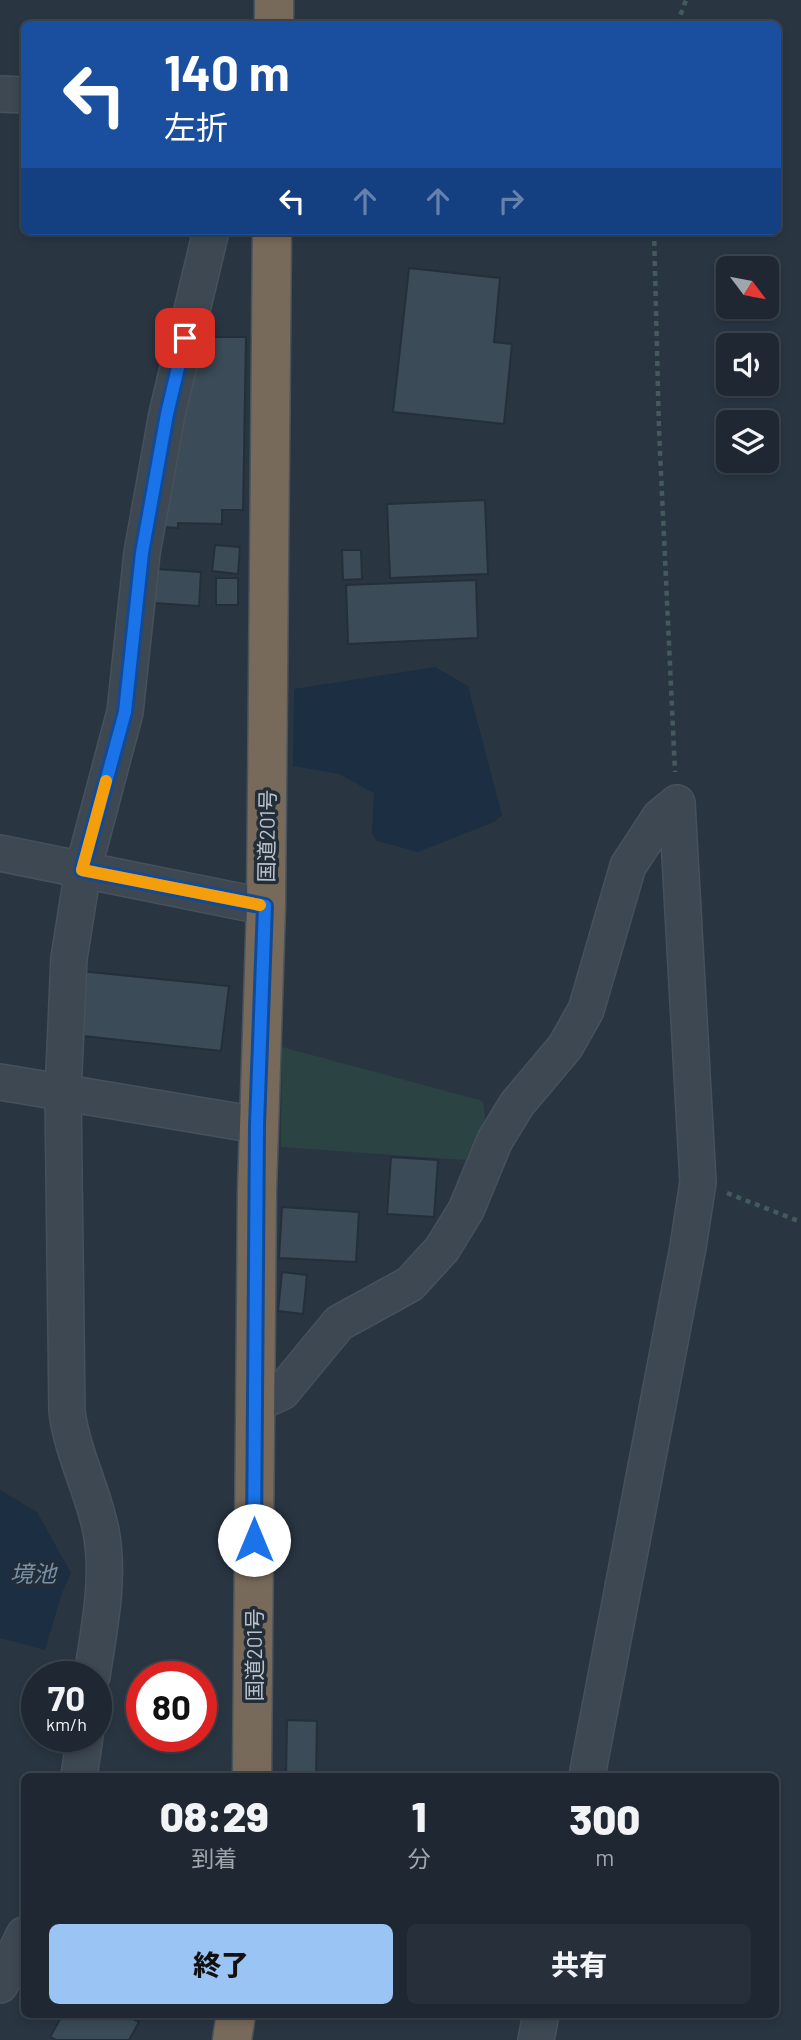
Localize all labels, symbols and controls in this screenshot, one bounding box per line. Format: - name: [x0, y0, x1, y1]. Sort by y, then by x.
- text: 140 m: [164, 42, 290, 101]
- icon: left: [49, 49, 140, 140]
- text: 左折: [164, 107, 228, 145]
- icon: left: [273, 182, 311, 220]
- icon: ahead: [346, 182, 384, 220]
- icon: ahead: [419, 182, 457, 220]
- icon: right: [492, 182, 530, 220]
- north arrow: [716, 256, 779, 318]
- map controls: [716, 256, 779, 473]
- pin: [155, 308, 215, 368]
- icon: arrive: [166, 319, 204, 357]
- button: sound: [716, 333, 779, 396]
- button: layers: [716, 410, 779, 473]
- street label: 国道201号: [253, 789, 279, 883]
- position arrow: [217, 1503, 291, 1577]
- water label: 境池: [10, 1559, 58, 1587]
- street label: 国道201号: [241, 1609, 266, 1701]
- speed limit sign: 80: [126, 1661, 217, 1752]
- text: 70: [48, 1676, 85, 1718]
- text: km/h: [46, 1713, 87, 1735]
- text: 08:29: [160, 1790, 269, 1840]
- text: 1: [412, 1790, 426, 1840]
- text: 300: [569, 1793, 640, 1843]
- text: m: [595, 1843, 614, 1871]
- text: 到着: [191, 1844, 237, 1872]
- text: 分: [408, 1844, 431, 1872]
- button: 終了: [49, 1924, 393, 2004]
- button: 共有: [407, 1924, 751, 2004]

